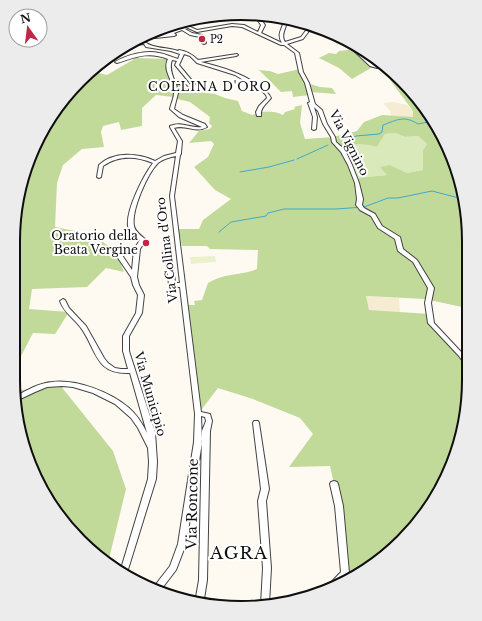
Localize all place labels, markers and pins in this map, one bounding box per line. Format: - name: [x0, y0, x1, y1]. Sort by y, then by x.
- place label: P2: [210, 33, 223, 46]
- marker: P2: [197, 34, 207, 44]
- place label: Oratorio della Beata Vergine: [51, 228, 138, 257]
- marker: Oratorio della Beata Vergine: [141, 238, 151, 248]

